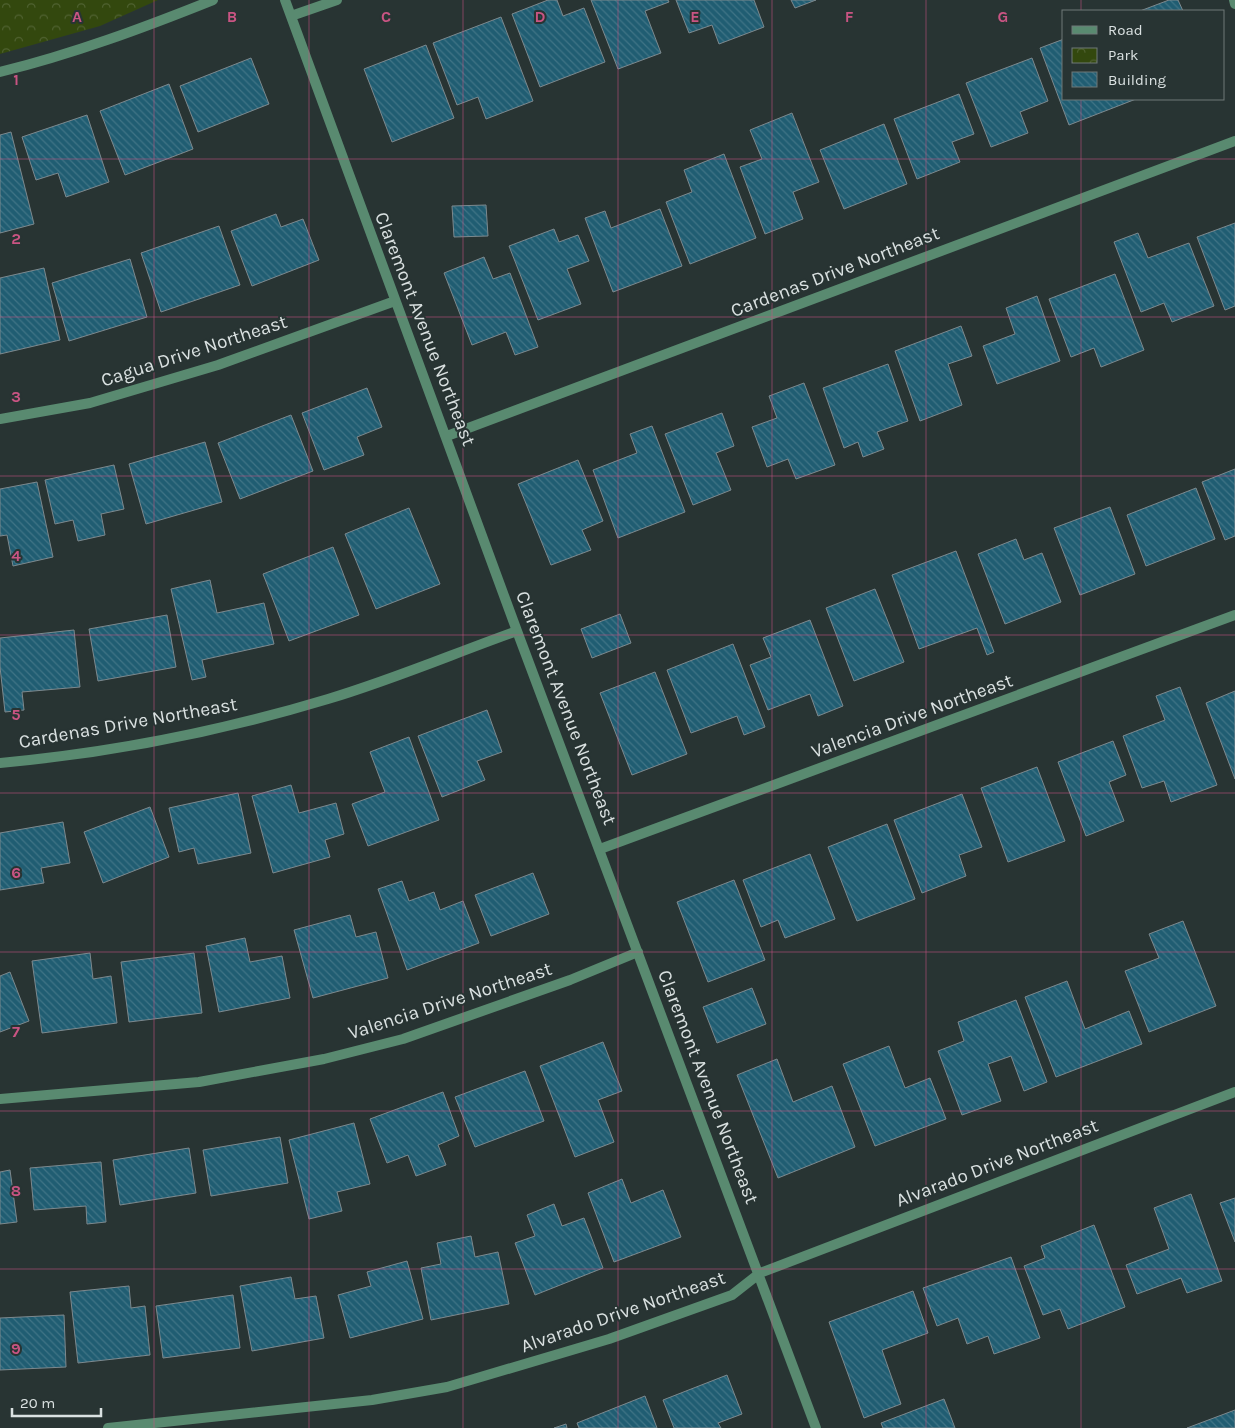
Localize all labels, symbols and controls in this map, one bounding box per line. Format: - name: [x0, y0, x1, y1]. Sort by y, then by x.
- text: A: [72, 7, 82, 26]
- text: B: [227, 7, 237, 26]
- text: C: [381, 7, 391, 26]
- text: D: [535, 7, 546, 26]
- text: E: [690, 7, 700, 26]
- text: F: [845, 7, 854, 26]
- text: G: [998, 7, 1008, 26]
- legend: [1062, 10, 1225, 100]
- text: Road: [1108, 21, 1143, 39]
- text: Park: [1108, 46, 1138, 64]
- text: 1: [13, 70, 19, 89]
- text: Building: [1108, 71, 1166, 89]
- street label: Claremont Avenue Northeast: [370, 209, 480, 449]
- street label: Cardenas Drive Northeast: [728, 222, 942, 322]
- text: 2: [11, 229, 21, 248]
- street label: Cagua Drive Northeast: [98, 311, 290, 391]
- text: 3: [11, 387, 21, 406]
- text: 4: [11, 546, 21, 565]
- street label: Claremont Avenue Northeast: [511, 588, 621, 828]
- street label: Valencia Drive Northeast: [808, 669, 1016, 763]
- street label: Cardenas Drive Northeast: [17, 693, 239, 753]
- text: 5: [11, 705, 21, 724]
- text: 6: [11, 863, 21, 882]
- street label: Valencia Drive Northeast: [345, 958, 555, 1044]
- street label: Claremont Avenue Northeast: [653, 967, 763, 1207]
- text: 7: [12, 1022, 20, 1041]
- street label: Alvarado Drive Northeast: [893, 1114, 1101, 1212]
- text: 8: [11, 1181, 21, 1200]
- street label: Alvarado Drive Northeast: [518, 1267, 728, 1357]
- text: 9: [11, 1339, 21, 1358]
- scale bar: [12, 1386, 101, 1418]
- text: 20 m: [20, 1394, 55, 1412]

